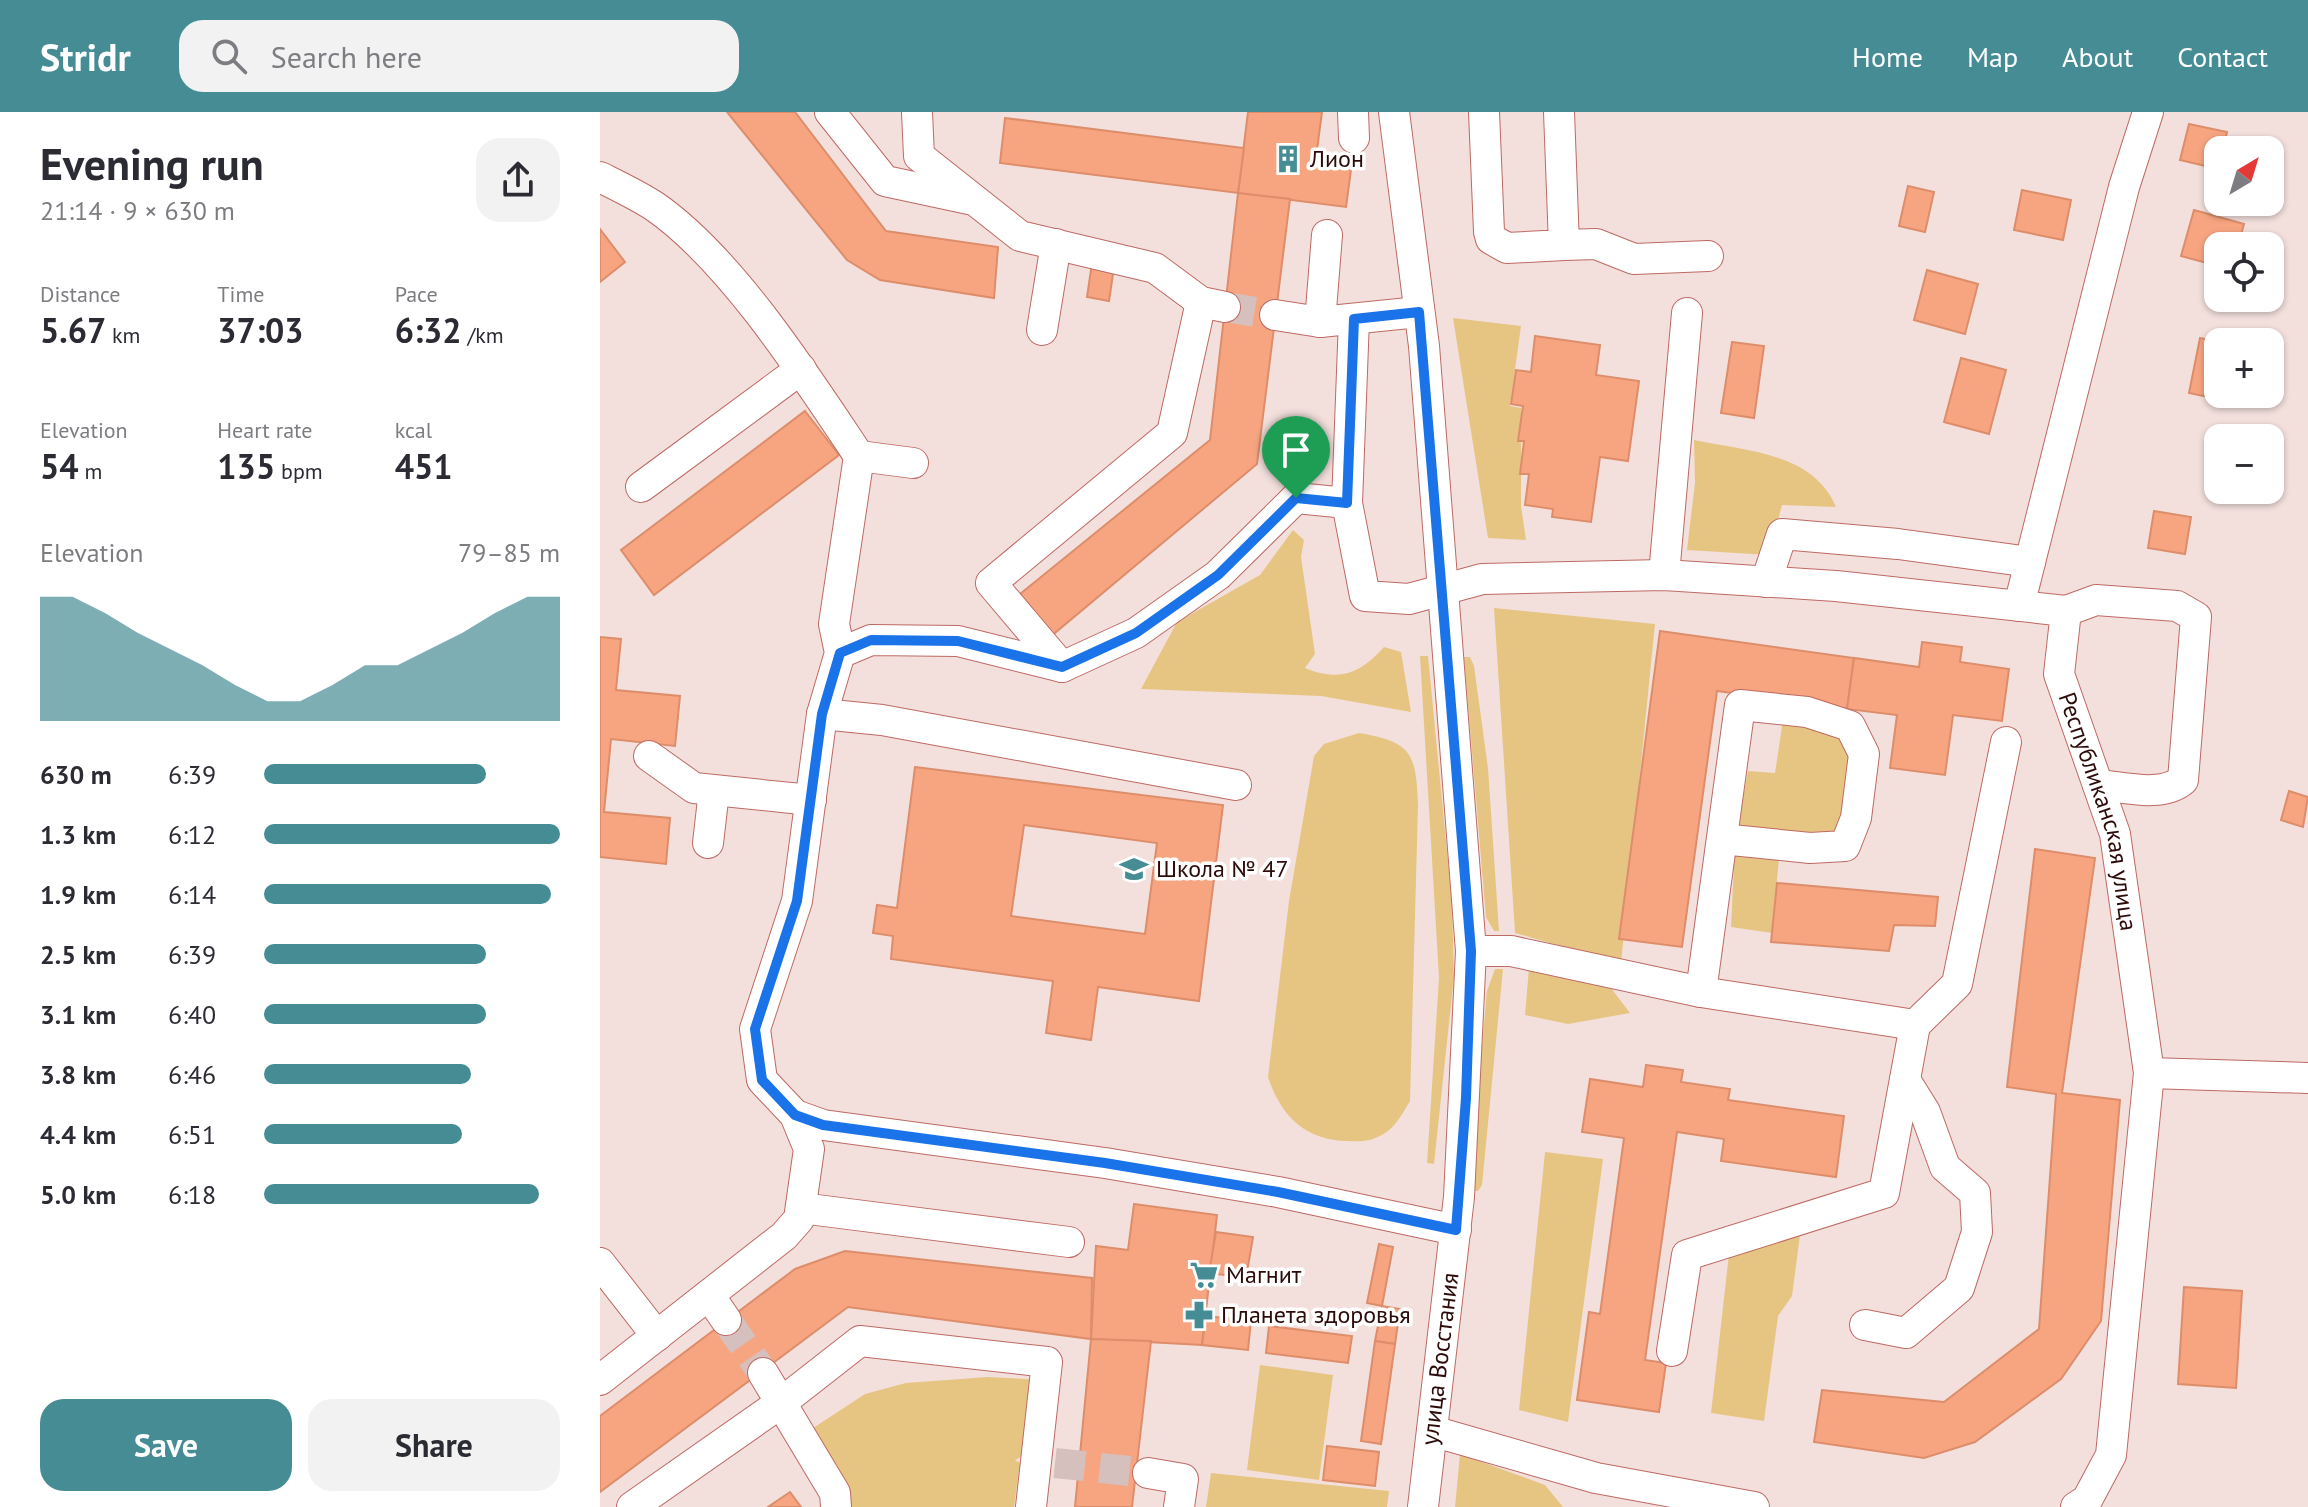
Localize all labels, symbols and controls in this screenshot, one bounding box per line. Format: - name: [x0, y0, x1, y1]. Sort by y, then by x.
- search box: [179, 20, 739, 92]
- text: Stridr: [40, 32, 131, 81]
- icon: search: [207, 34, 251, 78]
- text: Search here: [271, 37, 422, 76]
- text: Home: [1852, 38, 1923, 75]
- text: Map: [1967, 38, 2018, 75]
- text: About: [2062, 38, 2133, 75]
- text: Contact: [2177, 38, 2268, 75]
- text: Evening run: [40, 135, 264, 192]
- north arrow: [2204, 136, 2284, 216]
- map controls: [2204, 136, 2284, 504]
- button: share: [476, 138, 560, 222]
- place label: Лион: [1309, 143, 1364, 174]
- building icon: Лион: [1273, 144, 1303, 174]
- text: 21:14 · 9 × 630 m: [40, 194, 235, 227]
- button: locate: [2204, 232, 2284, 312]
- text: Distance: [40, 280, 121, 308]
- text: Time: [217, 280, 264, 308]
- text: Pace: [395, 280, 438, 308]
- text: 5.67: [40, 308, 106, 352]
- text: 37:03: [217, 308, 304, 352]
- text: 6:32: [395, 308, 462, 352]
- text: km: [106, 321, 140, 349]
- text: /km: [462, 321, 504, 349]
- button: +: [2204, 328, 2284, 408]
- text: Elevation: [40, 416, 128, 444]
- text: Heart rate: [217, 416, 312, 444]
- text: kcal: [395, 416, 432, 444]
- pin: [1262, 416, 1330, 498]
- button: −: [2204, 424, 2284, 504]
- icon: arrive: [1274, 428, 1318, 472]
- text: 54: [40, 444, 79, 488]
- text: 135: [217, 444, 275, 488]
- text: 451: [395, 444, 453, 488]
- text: m: [79, 457, 102, 485]
- text: bpm: [275, 457, 323, 485]
- text: Elevation: [40, 536, 144, 569]
- text: 79–85 m: [458, 536, 560, 569]
- street label: Республиканская улица: [2052, 688, 2145, 933]
- text: 630 m: [40, 758, 112, 791]
- text: 6:39: [168, 758, 216, 791]
- text: 1.3 km: [40, 818, 116, 851]
- text: 6:12: [168, 818, 216, 851]
- place label: Школа № 47: [1156, 853, 1288, 884]
- school or university icon: Школа № 47: [1119, 854, 1149, 884]
- text: 1.9 km: [40, 878, 116, 911]
- text: 6:14: [168, 878, 216, 911]
- text: 2.5 km: [40, 938, 116, 971]
- text: 6:39: [168, 938, 216, 971]
- text: 3.1 km: [40, 998, 116, 1031]
- text: 6:40: [168, 998, 216, 1031]
- text: 3.8 km: [40, 1058, 116, 1091]
- text: 6:46: [168, 1058, 216, 1091]
- text: 4.4 km: [40, 1118, 116, 1151]
- text: 6:51: [168, 1118, 216, 1151]
- text: 5.0 km: [40, 1178, 116, 1211]
- text: 6:18: [168, 1178, 216, 1211]
- place label: Магнит: [1226, 1259, 1302, 1290]
- supermarket icon: Магнит: [1189, 1260, 1219, 1290]
- street label: улица Восстания: [1414, 1271, 1465, 1447]
- place label: Планета здоровья: [1221, 1299, 1411, 1330]
- pharmacy icon: Планета здоровья: [1184, 1300, 1214, 1330]
- button: Save: [40, 1399, 292, 1491]
- button: Share: [308, 1399, 560, 1491]

